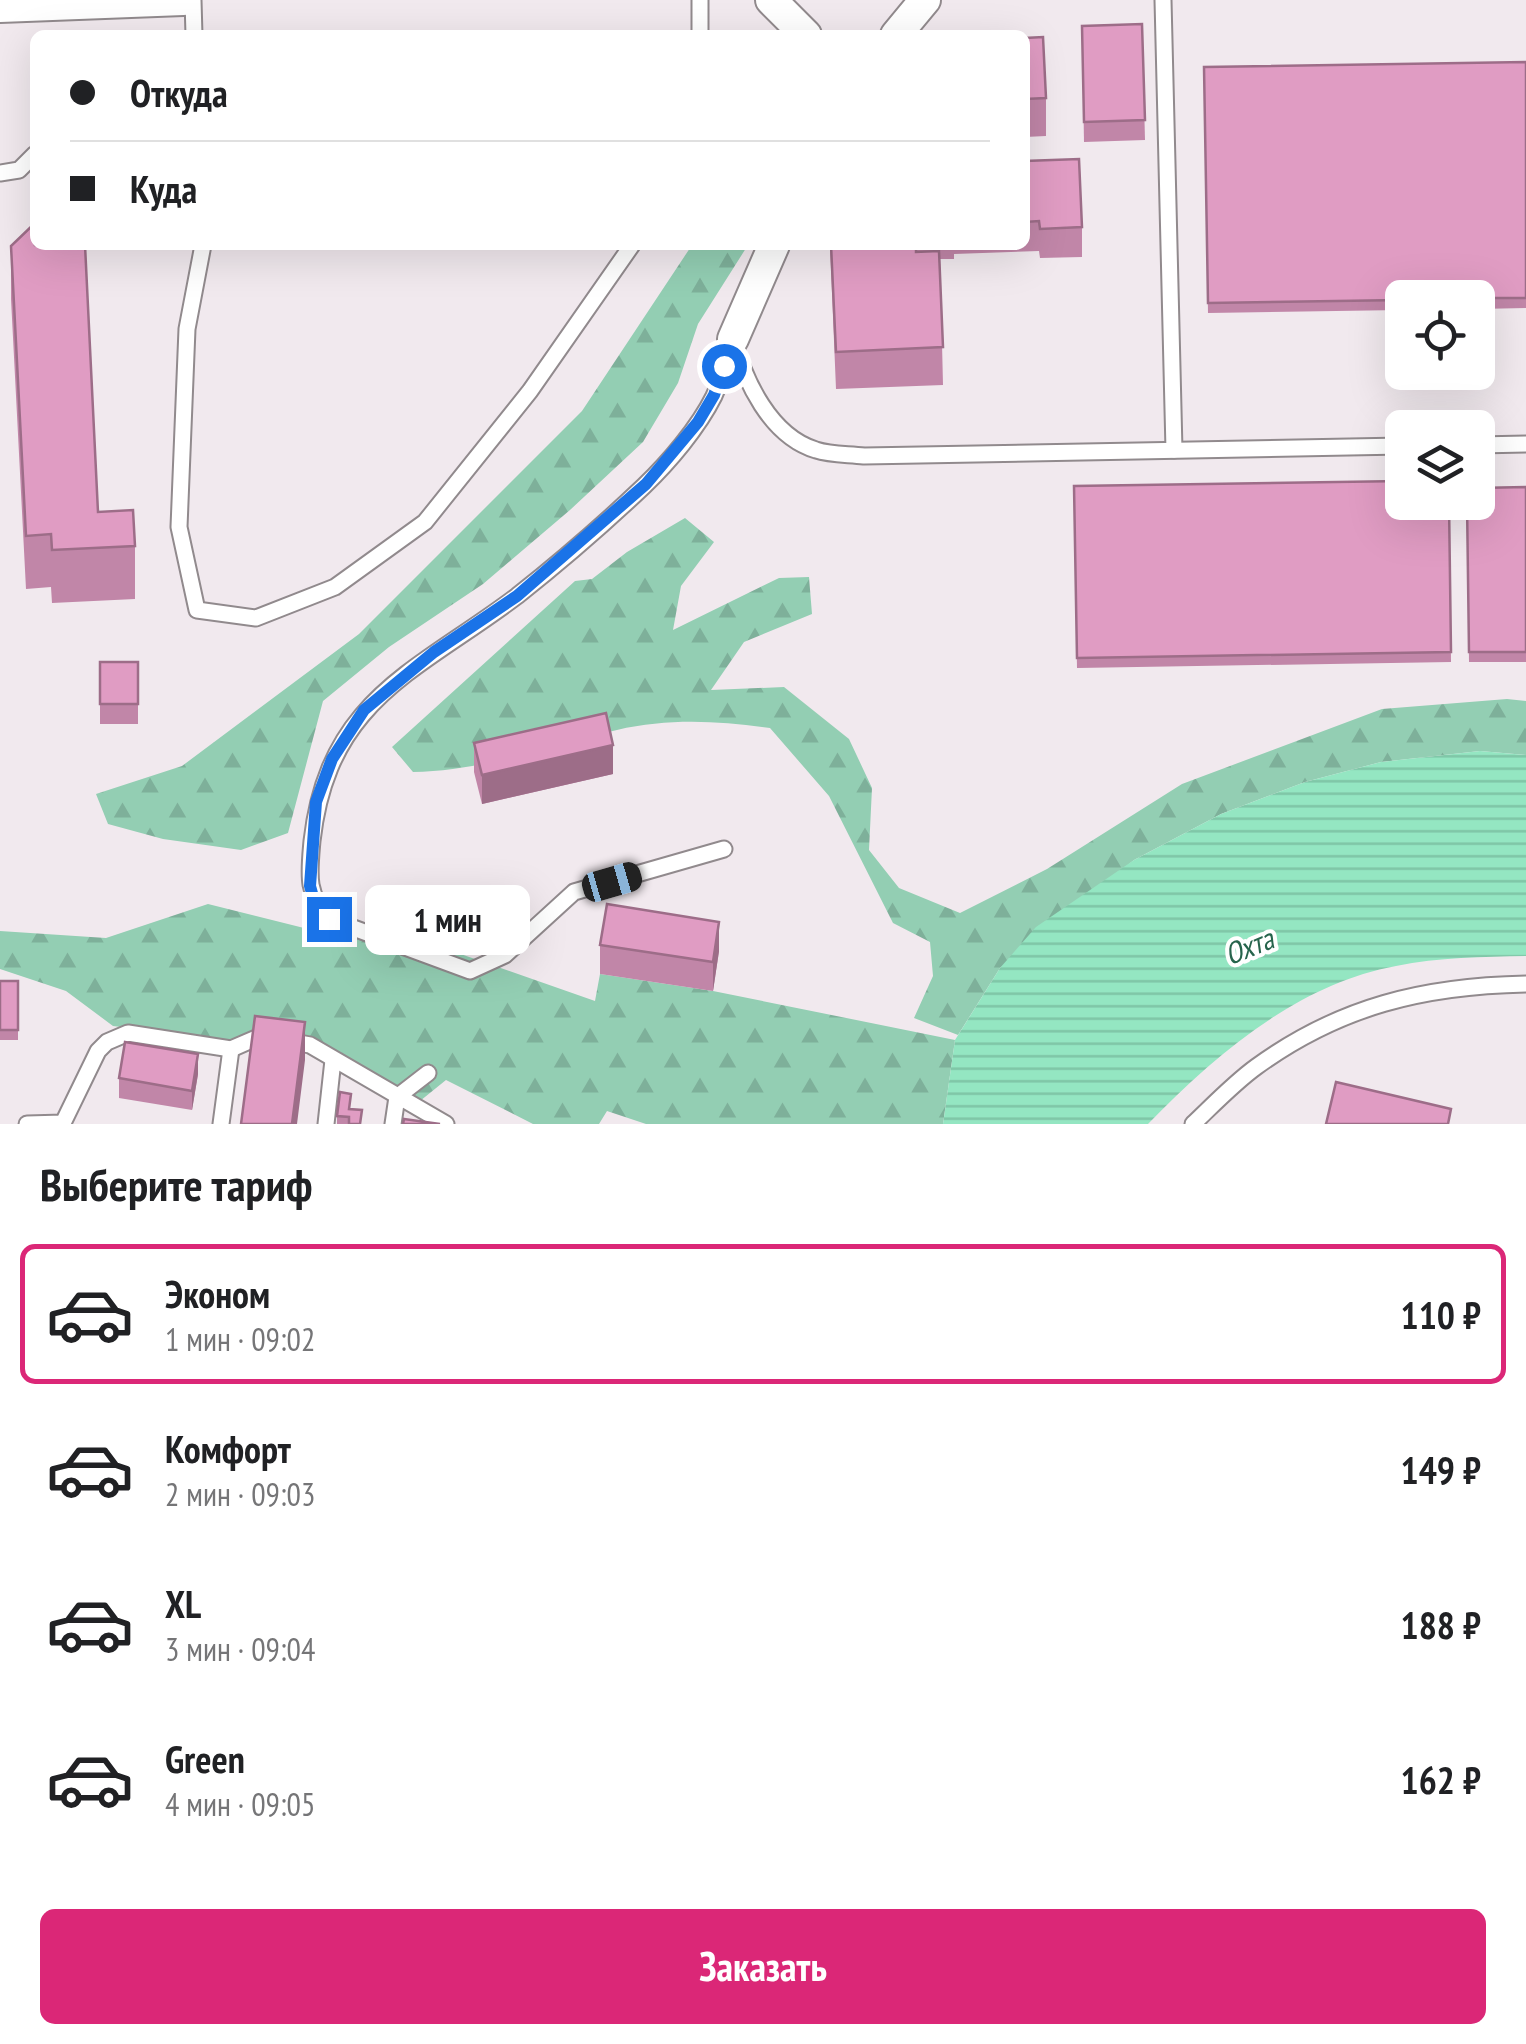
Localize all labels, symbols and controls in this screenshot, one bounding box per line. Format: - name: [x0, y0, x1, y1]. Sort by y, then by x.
- text: Откуда: [130, 68, 228, 117]
- text: Куда: [130, 164, 197, 213]
- map controls: [1385, 280, 1495, 520]
- button: locate: [1385, 280, 1495, 390]
- route start: [702, 344, 747, 389]
- button: layers: [1385, 410, 1495, 520]
- car: [579, 859, 645, 905]
- callout: 1 мин: [364, 884, 529, 954]
- route end: [307, 897, 352, 942]
- text: 1 мин: [413, 899, 482, 941]
- water label: Охта: [1218, 917, 1281, 973]
- text: Выберите тариф: [40, 1155, 312, 1213]
- icon: car: [45, 1269, 135, 1359]
- text: Эконом: [165, 1269, 270, 1318]
- text: 110 ₽: [1401, 1290, 1481, 1339]
- text: 1 мин · 09:02: [165, 1318, 315, 1360]
- icon: car: [45, 1424, 135, 1514]
- text: Комфорт: [165, 1424, 291, 1473]
- text: 149 ₽: [1401, 1445, 1481, 1494]
- text: 2 мин · 09:03: [165, 1473, 315, 1515]
- icon: car: [45, 1579, 135, 1669]
- text: XL: [165, 1579, 201, 1628]
- text: 188 ₽: [1401, 1600, 1481, 1649]
- text: 3 мин · 09:04: [165, 1628, 315, 1670]
- icon: car: [45, 1734, 135, 1824]
- text: Green: [165, 1734, 245, 1783]
- text: 162 ₽: [1401, 1755, 1481, 1804]
- text: 4 мин · 09:05: [165, 1783, 315, 1825]
- button: Заказать: [40, 1909, 1486, 2024]

